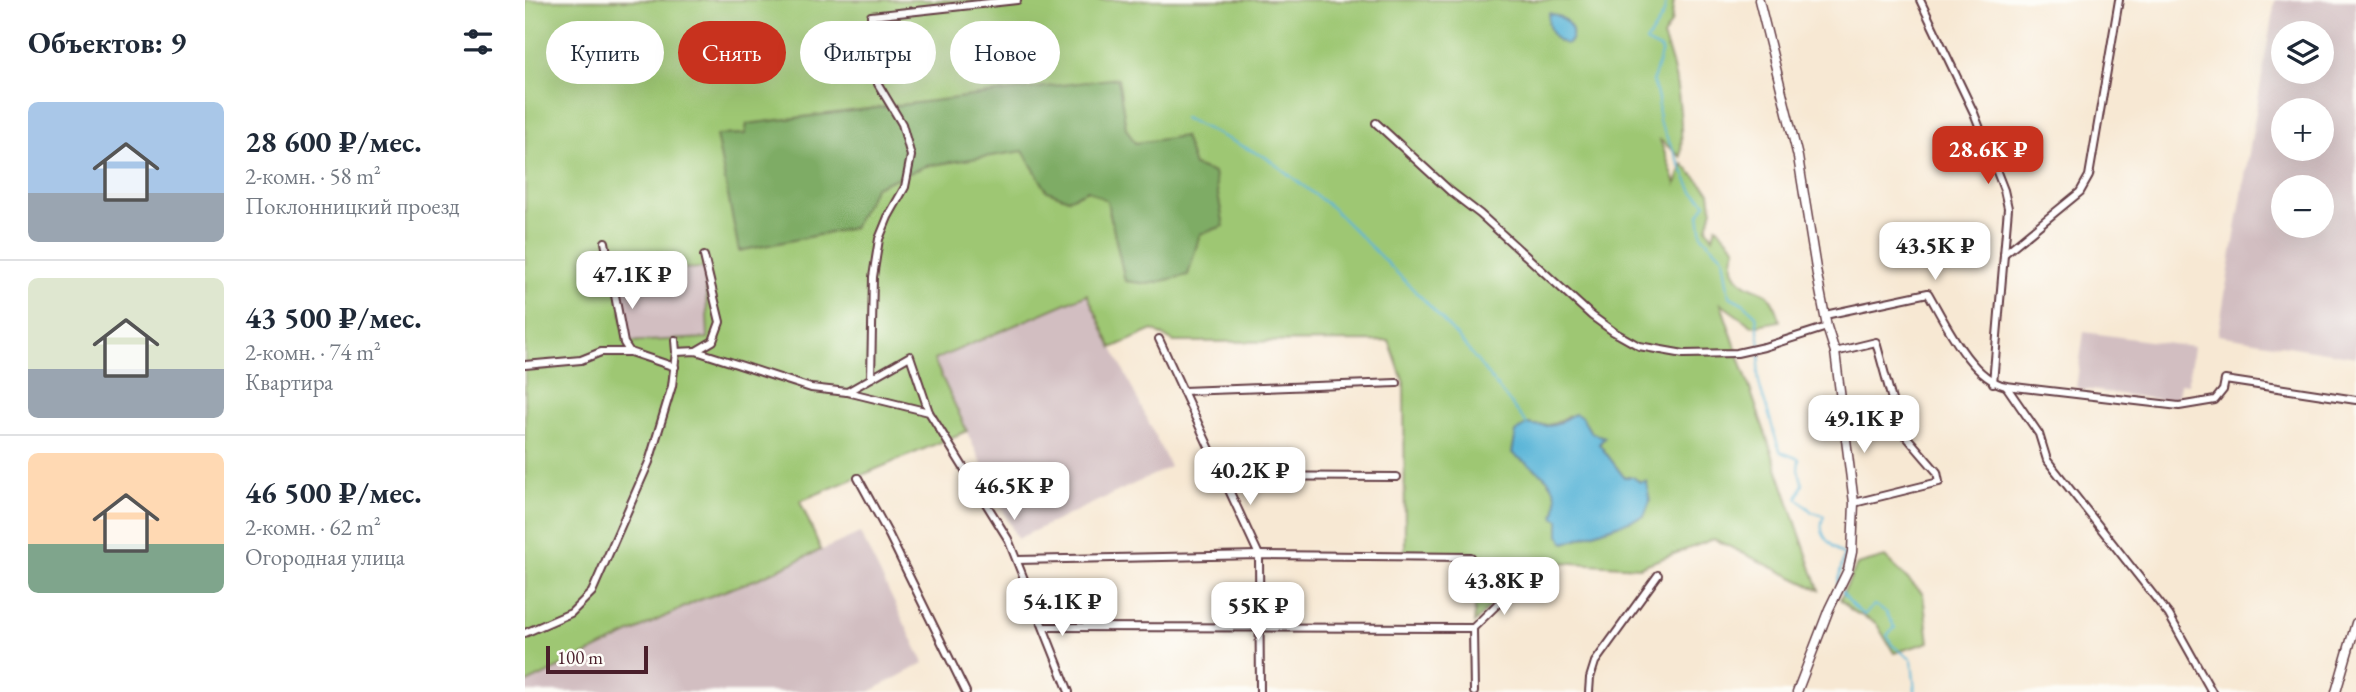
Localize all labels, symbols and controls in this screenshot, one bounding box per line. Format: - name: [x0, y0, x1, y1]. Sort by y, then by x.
- chip: Купить: [546, 21, 664, 84]
- chip: Снять: [678, 21, 786, 84]
- chip: Фильтры: [800, 21, 936, 84]
- chip: Новое: [950, 21, 1060, 84]
- map controls: [2271, 21, 2334, 238]
- button: layers: [2271, 21, 2334, 84]
- text: Объектов: 9: [28, 23, 186, 62]
- icon: filters: [459, 23, 497, 61]
- button: +: [2271, 98, 2334, 161]
- text: 28 600 ₽/мес.: [245, 122, 422, 161]
- pin: 28.6K ₽: [1923, 127, 2053, 186]
- icon: home: [84, 130, 168, 214]
- text: 28.6K ₽: [1948, 134, 2028, 164]
- text: 2-комн. · 58 m²: [245, 161, 381, 191]
- button: −: [2271, 175, 2334, 238]
- text: Поклонницкий проезд: [245, 191, 459, 221]
- pin: 43.5K ₽: [1870, 222, 2000, 282]
- text: 43.5K ₽: [1895, 230, 1975, 260]
- pin: 47.1K ₽: [567, 252, 697, 311]
- text: 47.1K ₽: [592, 259, 672, 289]
- text: 43 500 ₽/мес.: [245, 298, 422, 337]
- icon: home: [84, 306, 168, 390]
- text: 2-комн. · 74 m²: [245, 337, 381, 367]
- text: Квартира: [245, 367, 333, 397]
- pin: 49.1K ₽: [1799, 396, 1929, 455]
- text: 49.1K ₽: [1824, 403, 1904, 433]
- pin: 40.2K ₽: [1185, 448, 1315, 507]
- text: 40.2K ₽: [1210, 455, 1290, 485]
- pin: 46.5K ₽: [949, 462, 1079, 522]
- text: 46.5K ₽: [974, 470, 1054, 500]
- text: 46 500 ₽/мес.: [245, 473, 422, 512]
- icon: home: [84, 481, 168, 565]
- text: 2-комн. · 62 m²: [245, 512, 381, 542]
- text: Огородная улица: [245, 542, 405, 572]
- pin: 43.8K ₽: [1439, 558, 1569, 617]
- text: 43.8K ₽: [1464, 565, 1544, 595]
- pin: 54.1K ₽: [997, 578, 1127, 638]
- pin: 55K ₽: [1209, 582, 1307, 642]
- text: 54.1K ₽: [1022, 586, 1102, 616]
- text: 55K ₽: [1227, 590, 1289, 620]
- scale bar: [546, 643, 647, 675]
- text: 100 m: [557, 645, 603, 670]

